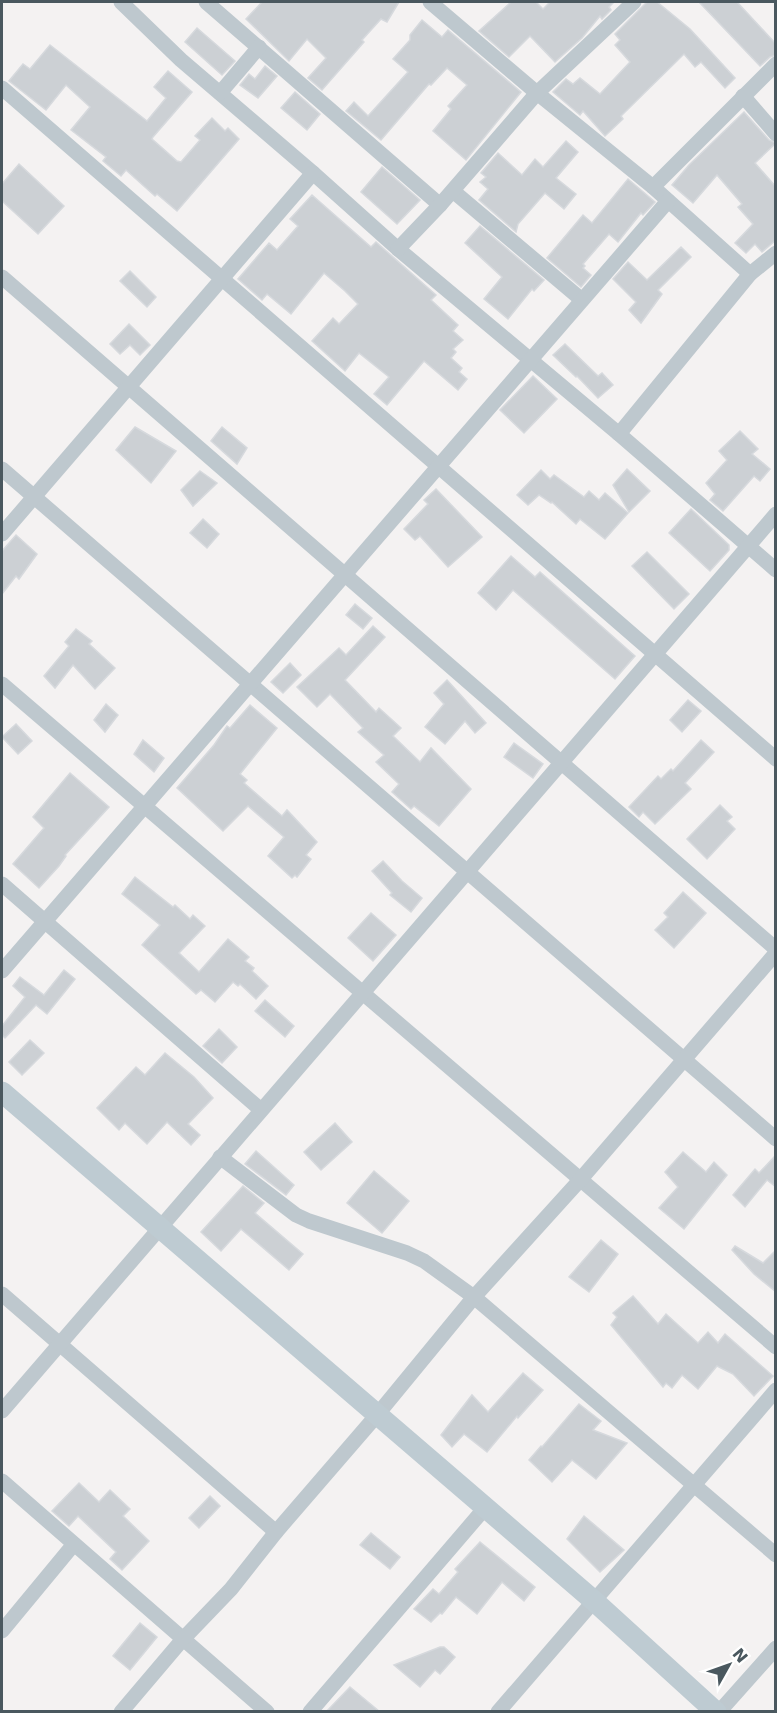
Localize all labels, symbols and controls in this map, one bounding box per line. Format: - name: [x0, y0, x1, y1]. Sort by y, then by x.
- north arrow: [699, 1635, 759, 1695]
- text: N: [729, 1644, 752, 1667]

